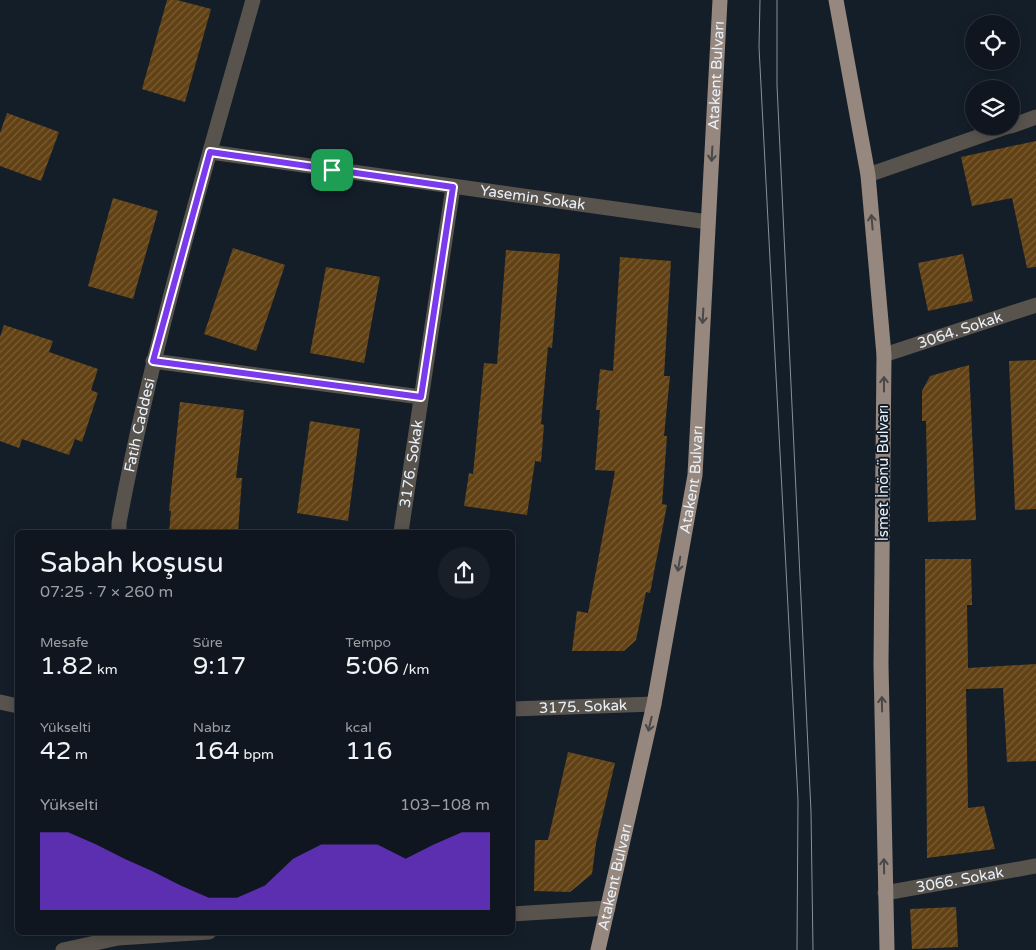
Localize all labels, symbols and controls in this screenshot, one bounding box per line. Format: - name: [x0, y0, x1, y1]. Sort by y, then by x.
- map controls: [965, 15, 1020, 135]
- button: locate: [965, 15, 1020, 70]
- street label: Atakent Bulvarı: [704, 20, 728, 130]
- button: layers: [965, 80, 1020, 135]
- one-way arrow: [707, 145, 716, 161]
- pin: [311, 149, 353, 191]
- icon: arrive: [318, 156, 346, 184]
- street label: Yasemin Sokak: [479, 181, 587, 214]
- one-way arrow: [867, 214, 877, 230]
- one-way arrow: [699, 308, 708, 324]
- street label: 3064. Sokak: [915, 308, 1005, 352]
- street label: Fatih Caddesi: [120, 376, 159, 474]
- one-way arrow: [879, 376, 889, 392]
- street label: İsmet İnönü Bulvarı: [874, 405, 892, 541]
- street label: 3176. Sokak: [396, 419, 427, 509]
- street label: Atakent Bulvarı: [676, 425, 707, 535]
- text: Sabah koşusu: [40, 546, 224, 580]
- button: share: [438, 547, 490, 599]
- one-way arrow: [673, 556, 683, 572]
- text: 07:25 · 7 × 260 m: [40, 582, 173, 602]
- text: Mesafe: [40, 634, 89, 651]
- text: Süre: [193, 634, 223, 651]
- text: Tempo: [345, 634, 391, 651]
- text: 1.82: [40, 651, 93, 681]
- text: 9:17: [193, 651, 246, 681]
- text: 5:06: [345, 651, 399, 681]
- text: km: [93, 661, 118, 678]
- text: /km: [399, 661, 429, 678]
- street label: 3175. Sokak: [538, 696, 627, 717]
- one-way arrow: [877, 696, 886, 712]
- one-way arrow: [645, 716, 654, 732]
- text: Yükselti: [40, 719, 91, 736]
- text: Nabız: [193, 719, 231, 736]
- text: kcal: [345, 719, 372, 736]
- text: 42: [40, 736, 71, 766]
- text: 164: [193, 736, 240, 766]
- text: 116: [345, 736, 392, 766]
- text: m: [71, 746, 88, 763]
- text: bpm: [240, 746, 274, 763]
- text: Yükselti: [40, 795, 98, 815]
- text: 103–108 m: [400, 795, 490, 815]
- street label: Atakent Bulvarı: [594, 822, 636, 932]
- one-way arrow: [879, 859, 889, 875]
- street label: 3066. Sokak: [915, 863, 1005, 896]

